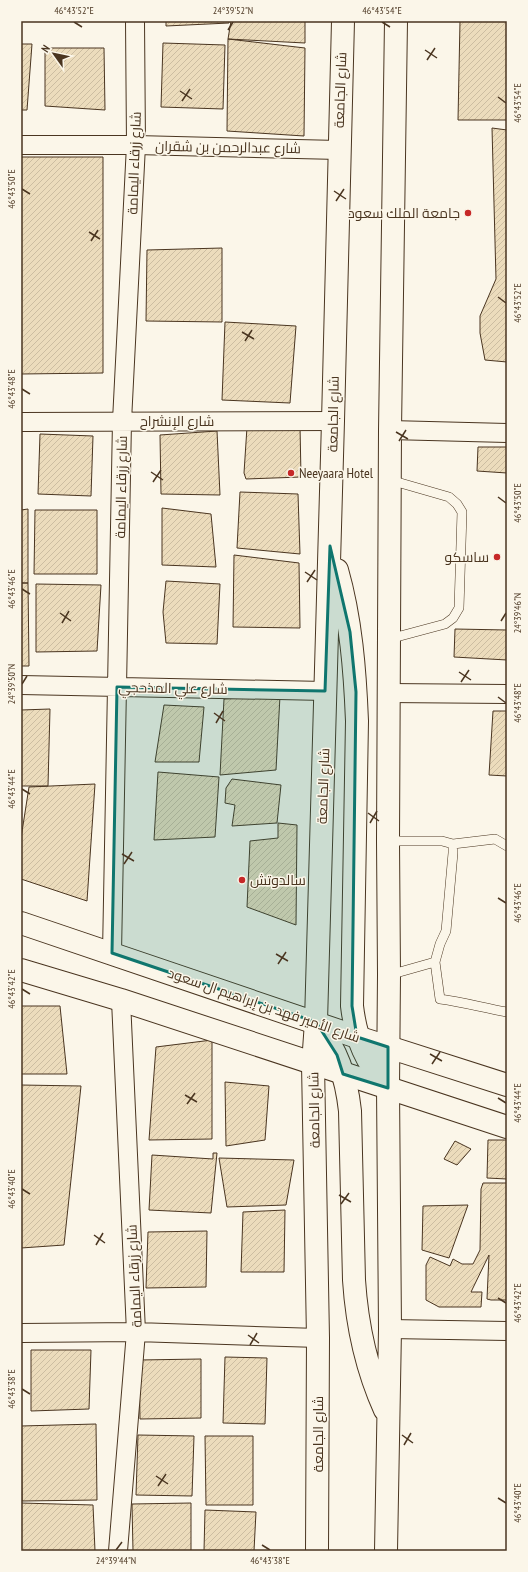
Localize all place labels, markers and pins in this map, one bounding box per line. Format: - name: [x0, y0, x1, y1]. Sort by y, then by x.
- place label: جامعة الملك سعود: [348, 204, 460, 222]
- marker: جامعة الملك سعود: [463, 208, 473, 218]
- place label: Neeyaara Hotel: [299, 464, 374, 482]
- marker: Neeyaara Hotel: [286, 468, 296, 478]
- place label: ساسكو: [444, 548, 489, 566]
- marker: ساسكو: [492, 552, 502, 562]
- place label: سالدوتش: [250, 871, 306, 889]
- marker: سالدوتش: [237, 875, 247, 885]

